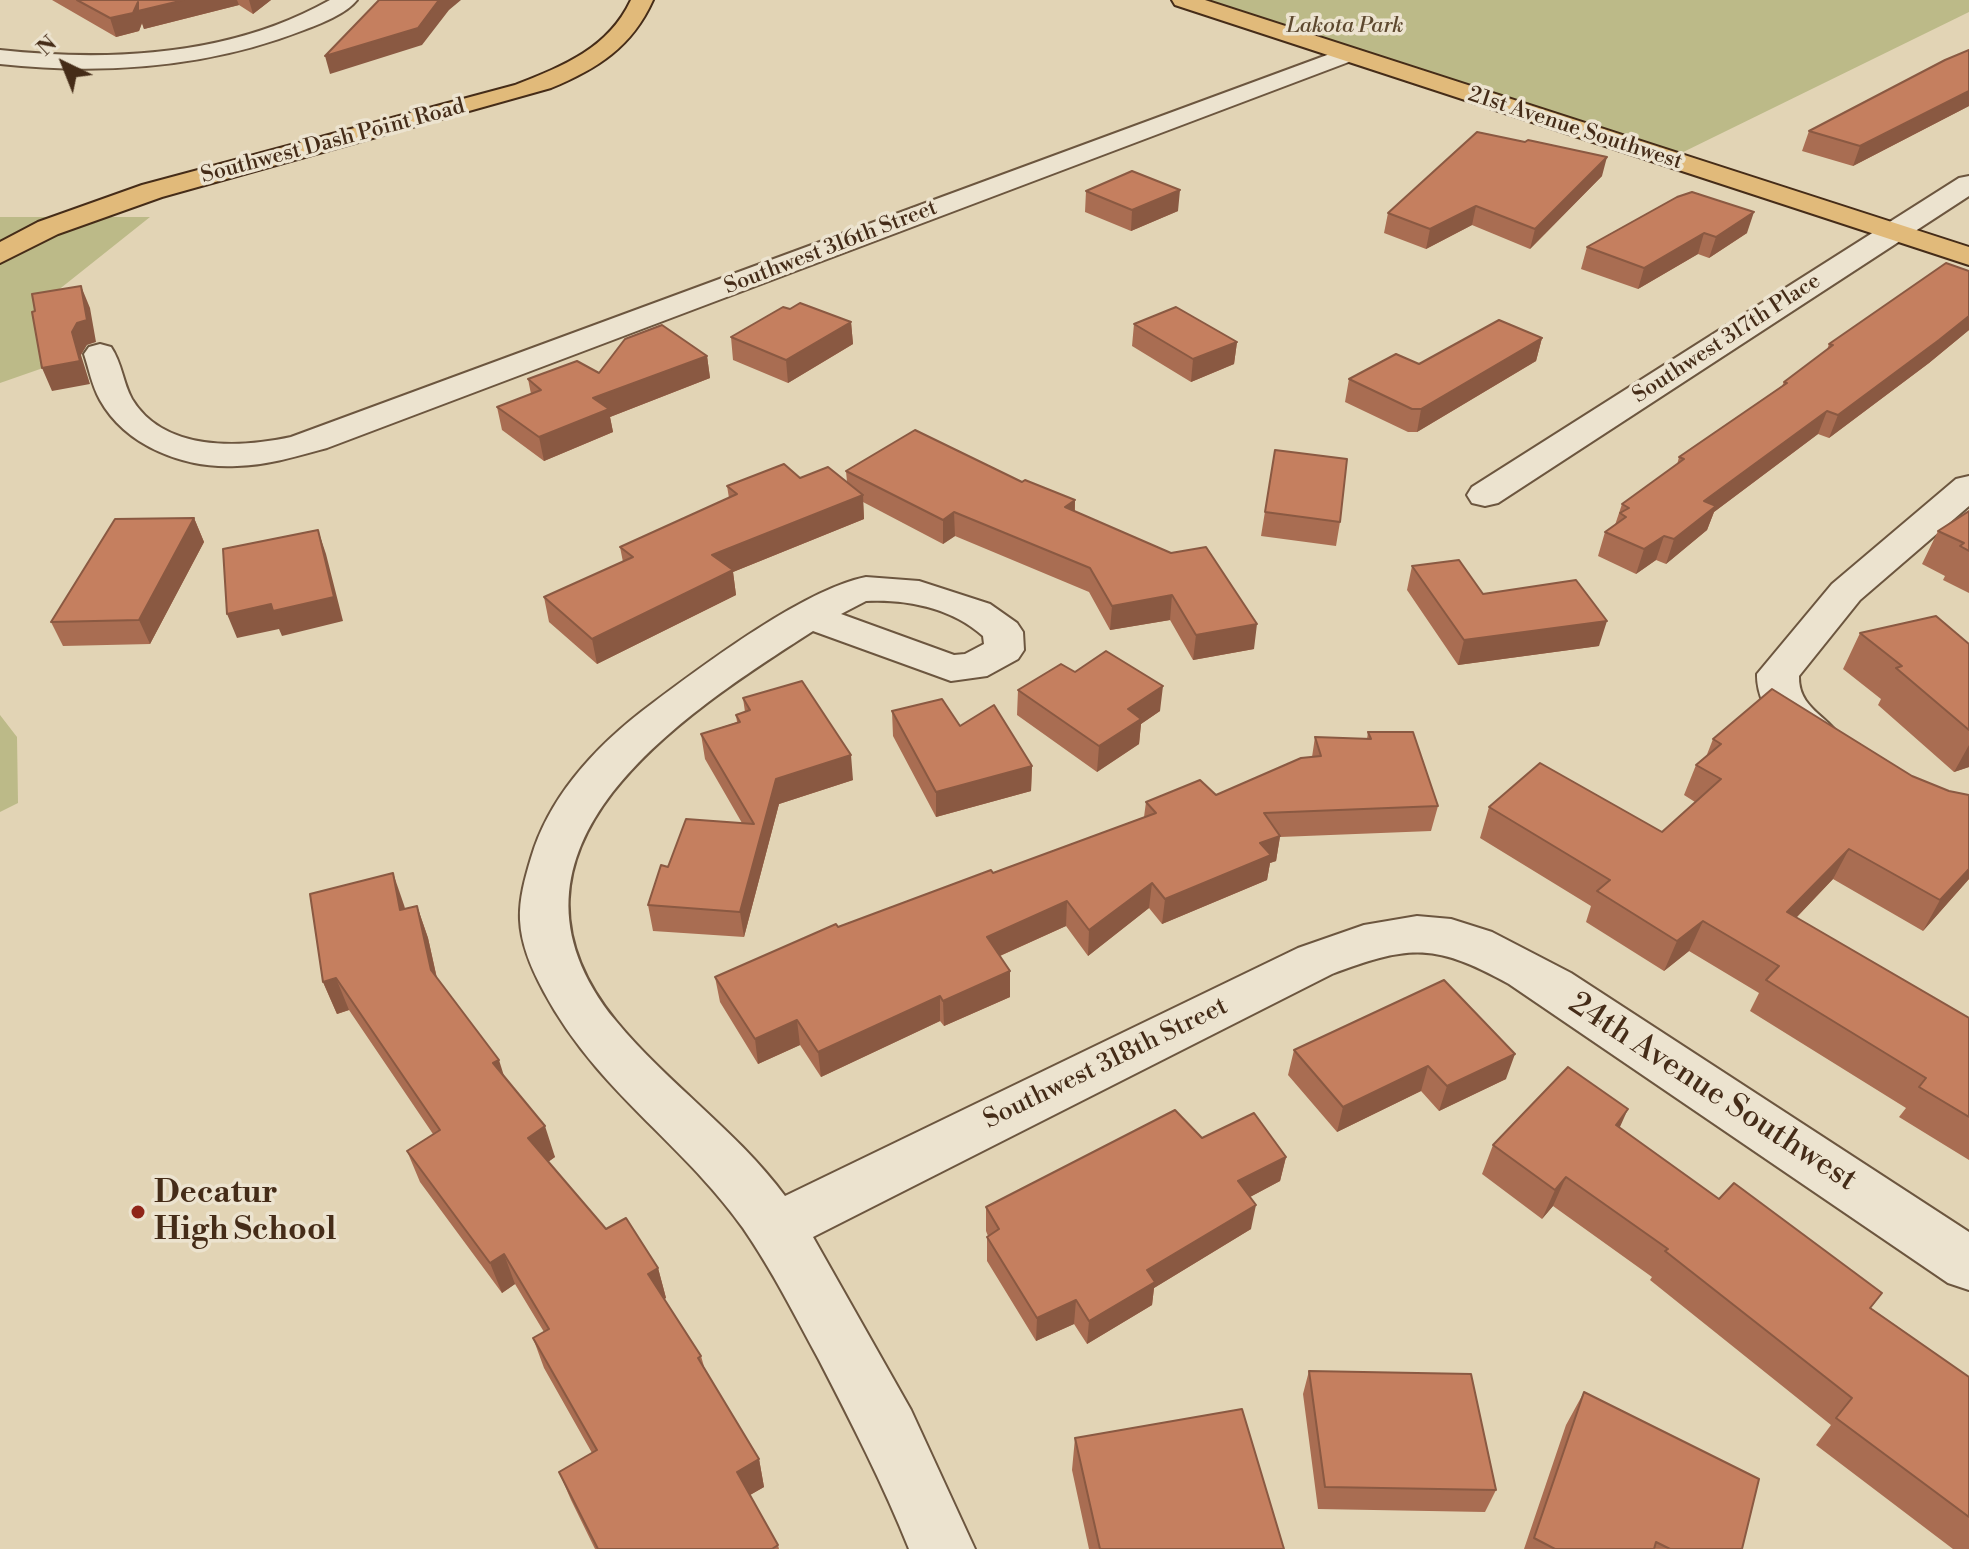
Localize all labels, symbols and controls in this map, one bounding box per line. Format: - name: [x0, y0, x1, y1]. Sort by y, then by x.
- park label: Lakota Park: [1286, 14, 1404, 40]
- north arrow: [24, 24, 104, 104]
- text: N: [32, 30, 63, 62]
- street label: 21st Avenue Southwest: [1465, 82, 1685, 176]
- street label: Southwest Dash Point Road: [198, 94, 468, 190]
- street label: Southwest 316th Street: [721, 195, 941, 301]
- street label: Southwest 317th Place: [1628, 268, 1826, 410]
- street label: 24th Avenue Southwest: [1561, 985, 1863, 1201]
- street label: Southwest 318th Street: [979, 991, 1233, 1137]
- place label: Decatur High School: [154, 1175, 336, 1250]
- marker: Decatur High School: [129, 1203, 147, 1221]

